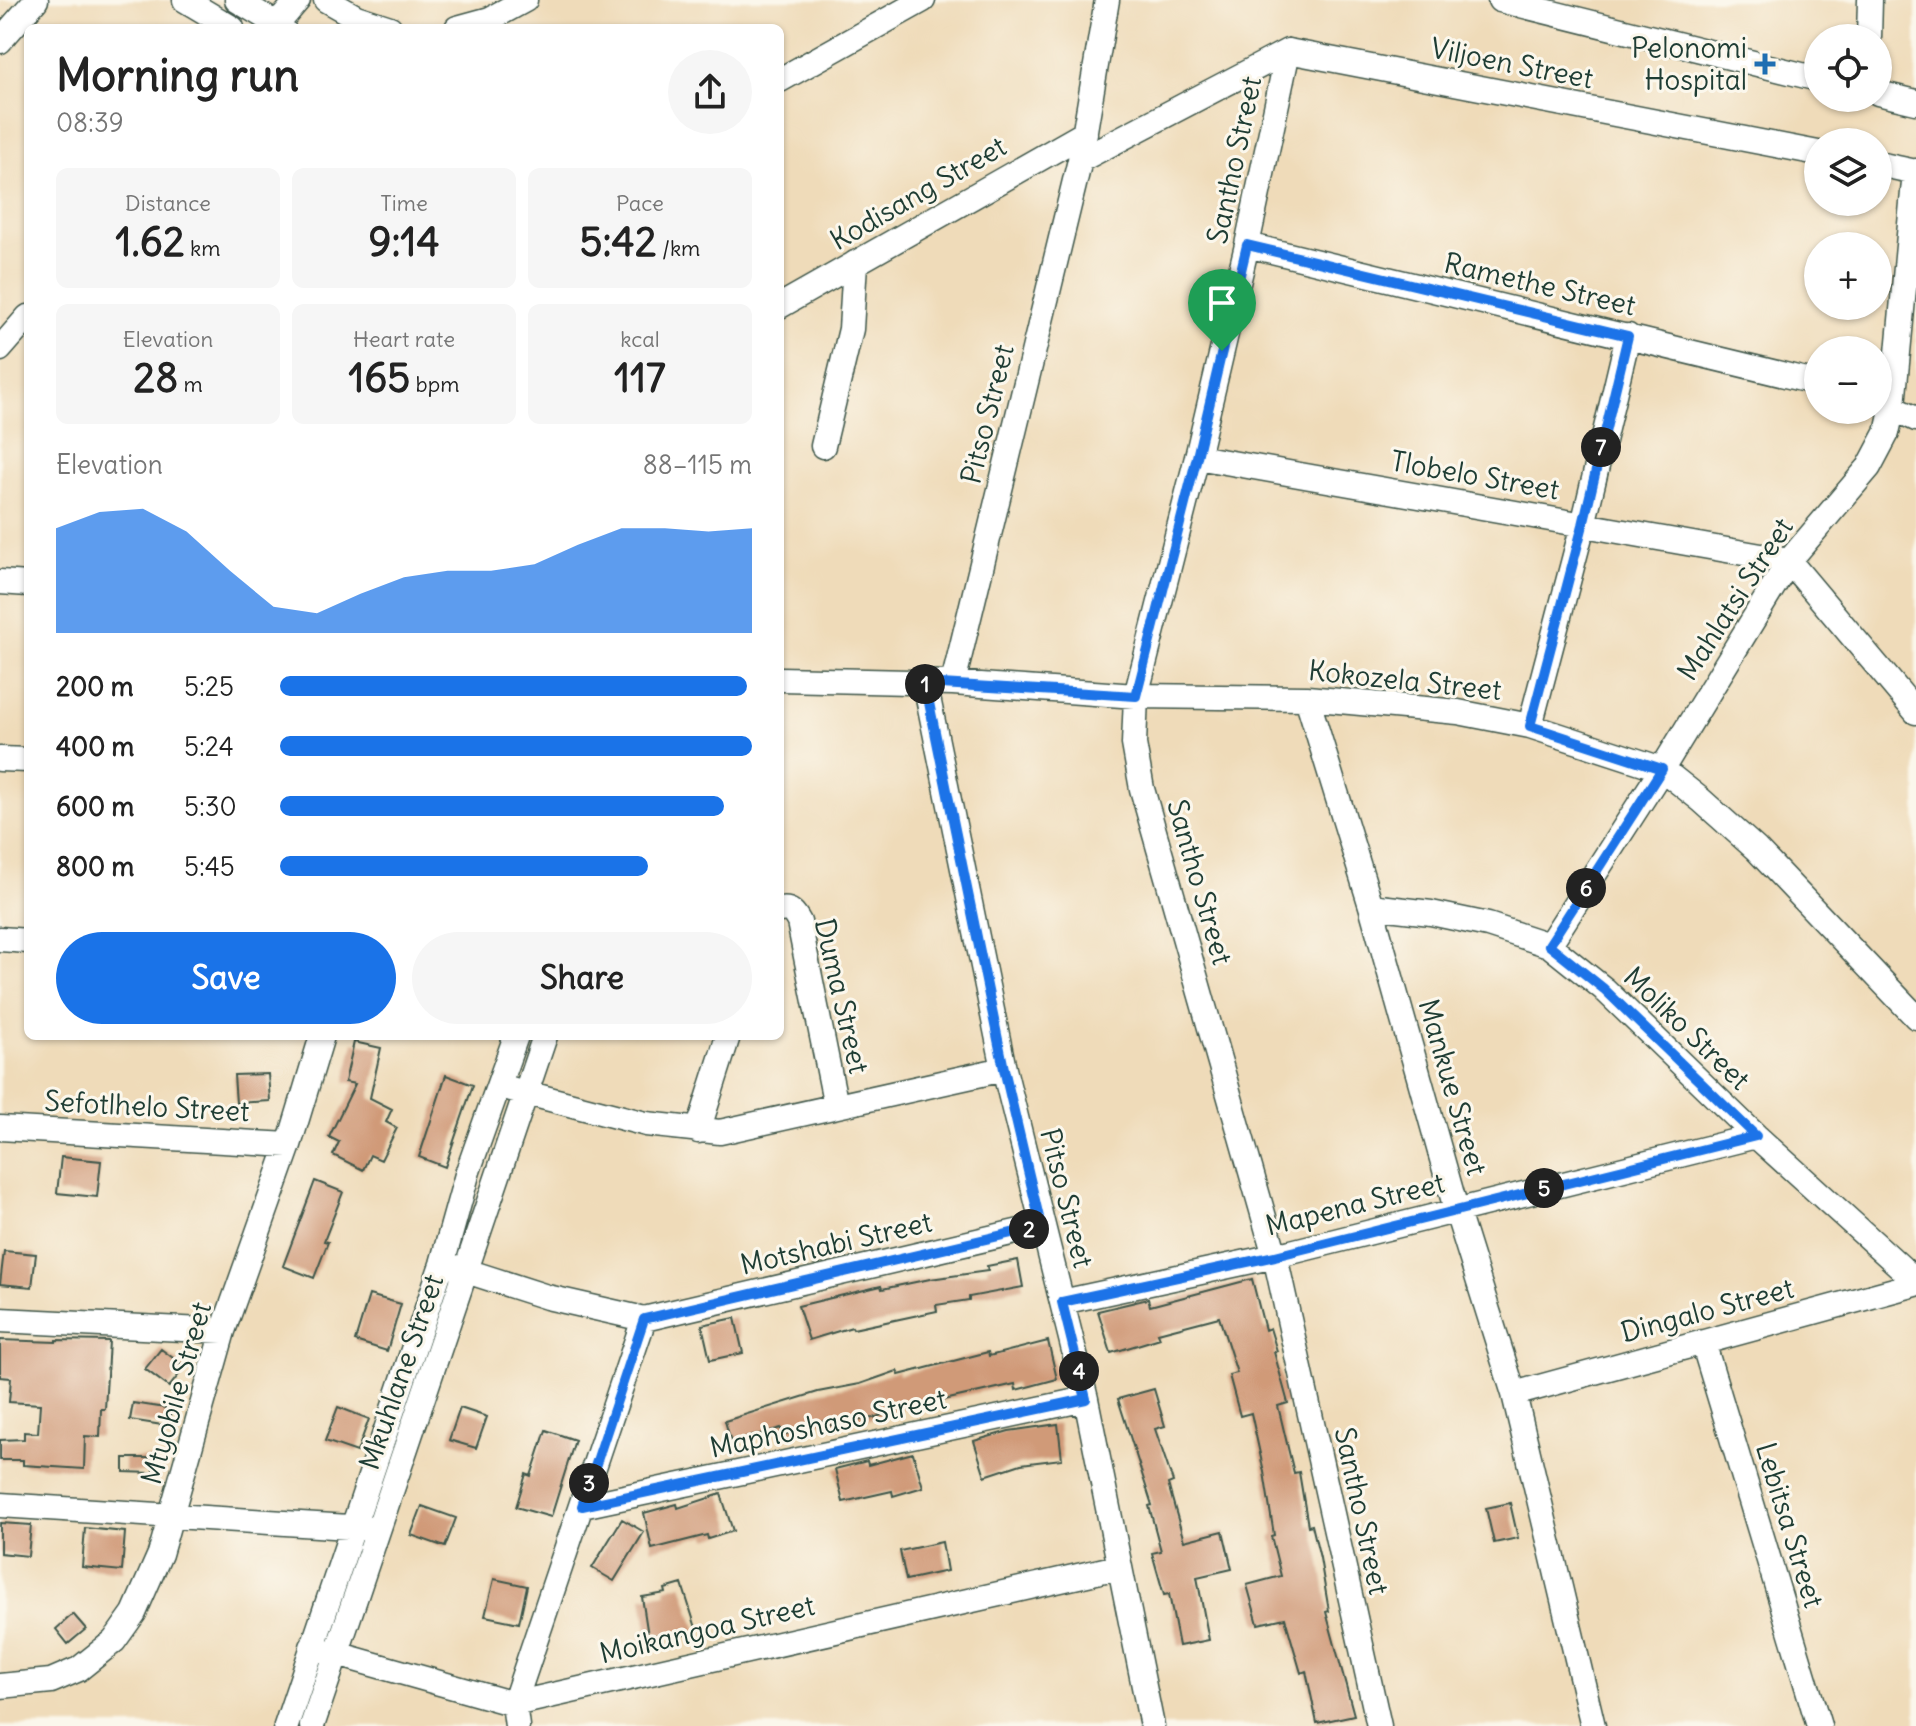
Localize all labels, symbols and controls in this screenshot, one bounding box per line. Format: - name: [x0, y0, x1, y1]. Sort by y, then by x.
- map controls: [1804, 24, 1892, 424]
- button: locate: [1804, 24, 1892, 112]
- street label: Viljoen Street: [1428, 30, 1596, 96]
- place label: Pelonomi Hospital: [1631, 30, 1747, 98]
- text: Morning run: [56, 48, 299, 103]
- button: share: [668, 50, 752, 134]
- marker: Pelonomi Hospital: [1754, 53, 1776, 75]
- street label: Santho Street: [1199, 73, 1269, 247]
- text: 08:39: [56, 106, 124, 139]
- street label: Kodisang Street: [824, 128, 1012, 258]
- button: layers: [1804, 128, 1892, 216]
- text: Distance: [125, 189, 211, 217]
- text: Time: [380, 189, 428, 217]
- text: Pace: [616, 189, 664, 217]
- text: 1.62: [116, 217, 185, 267]
- text: 9:14: [368, 217, 440, 267]
- text: 5:42: [580, 217, 657, 267]
- button: +: [1804, 232, 1892, 320]
- text: km: [185, 234, 220, 262]
- text: /km: [657, 234, 700, 262]
- street label: Ramethe Street: [1441, 244, 1639, 324]
- pin: [1188, 269, 1256, 351]
- icon: arrive: [1200, 281, 1244, 325]
- text: Elevation: [123, 325, 213, 353]
- text: Heart rate: [353, 325, 455, 353]
- text: kcal: [620, 325, 660, 353]
- button: −: [1804, 336, 1892, 424]
- street label: Pitso Street: [952, 341, 1022, 487]
- text: 28: [133, 353, 178, 403]
- text: 165: [348, 353, 410, 403]
- text: 117: [614, 353, 666, 403]
- text: m: [178, 370, 203, 398]
- text: bpm: [410, 370, 460, 398]
- pin: 7: [1581, 427, 1621, 467]
- text: 7: [1596, 433, 1606, 461]
- street label: Tlobelo Street: [1388, 442, 1562, 508]
- text: Elevation: [56, 448, 163, 481]
- text: 88–115 m: [643, 448, 752, 481]
- street label: Mahlatsi Street: [1669, 511, 1801, 687]
- street label: Kokozela Street: [1307, 652, 1503, 708]
- pin: 1: [905, 664, 945, 704]
- text: 200 m: [56, 670, 133, 703]
- text: 5:25: [184, 670, 234, 703]
- text: 1: [921, 670, 929, 698]
- text: 400 m: [56, 730, 134, 763]
- text: 5:24: [184, 730, 234, 763]
- text: 600 m: [56, 790, 134, 823]
- text: 5:30: [184, 790, 237, 823]
- street label: Santho Street: [1159, 795, 1241, 969]
- text: 800 m: [56, 850, 134, 883]
- text: 5:45: [184, 850, 235, 883]
- pin: 6: [1566, 868, 1606, 908]
- text: 6: [1580, 874, 1592, 902]
- street label: Duma Street: [807, 915, 877, 1077]
- button: Save: [56, 932, 396, 1024]
- button: Share: [412, 932, 752, 1024]
- street label: Moliko Street: [1616, 959, 1758, 1097]
- street label: Mankue Street: [1411, 995, 1495, 1179]
- street label: Sefotlhelo Street: [44, 1083, 250, 1129]
- street label: Pitso Street: [1032, 1125, 1102, 1271]
- street label: Mapena Street: [1262, 1164, 1448, 1244]
- pin: 5: [1524, 1168, 1564, 1208]
- text: 5: [1538, 1174, 1550, 1202]
- street label: Motshabi Street: [737, 1203, 935, 1283]
- pin: 2: [1009, 1209, 1049, 1249]
- text: 2: [1023, 1215, 1035, 1243]
- street label: Mkuhlane Street: [351, 1270, 451, 1474]
- street label: Dingalo Street: [1617, 1270, 1797, 1350]
- street label: Mtyobile Street: [133, 1298, 219, 1488]
- pin: 4: [1059, 1351, 1099, 1391]
- text: 4: [1073, 1357, 1085, 1385]
- street label: Maphoshaso Street: [706, 1380, 950, 1466]
- street label: Santho Street: [1327, 1424, 1397, 1598]
- street label: Lebitsa Street: [1748, 1438, 1832, 1612]
- pin: 3: [569, 1463, 609, 1503]
- text: 3: [583, 1469, 595, 1497]
- street label: Moikangoa Street: [596, 1587, 818, 1671]

